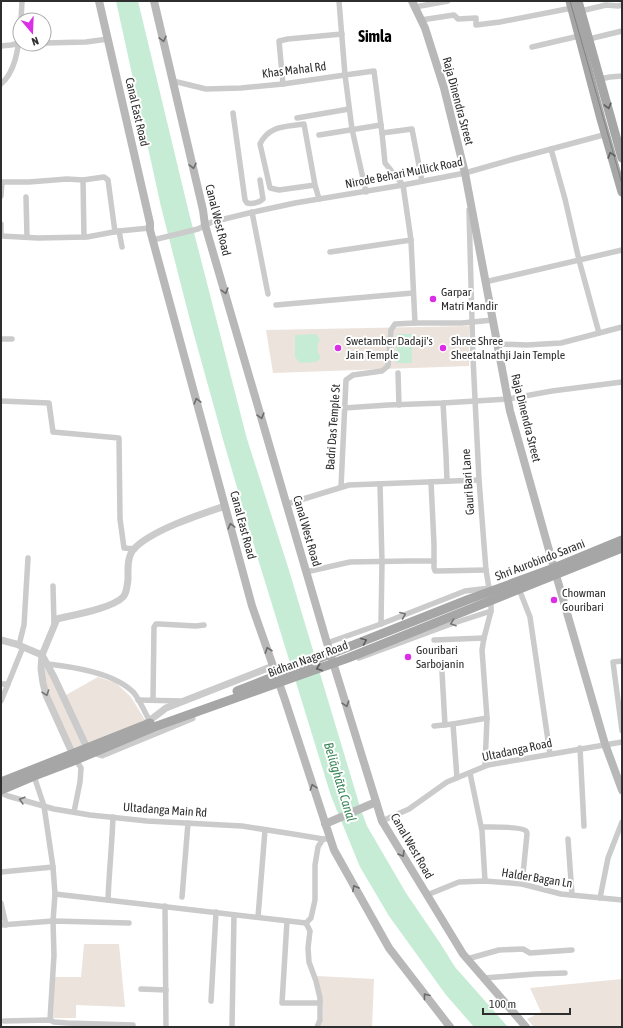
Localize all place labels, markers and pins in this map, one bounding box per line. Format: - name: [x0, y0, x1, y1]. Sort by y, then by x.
- place label: Garpar Matri Mandir: [441, 285, 498, 313]
- marker: Garpar Matri Mandir: [428, 294, 438, 304]
- place label: Swetamber Dadaji's Jain Temple: [346, 334, 433, 362]
- place label: Shree Shree Sheetalnathji Jain Temple: [451, 334, 565, 362]
- marker: Swetamber Dadaji's Jain Temple: [333, 343, 343, 353]
- marker: Shree Shree Sheetalnathji Jain Temple: [438, 343, 448, 353]
- place label: Chowman Gouribari: [562, 586, 606, 614]
- marker: Chowman Gouribari: [549, 595, 559, 605]
- place label: Gouribari Sarbojanin: [416, 643, 464, 671]
- marker: Gouribari Sarbojanin: [403, 652, 413, 662]

